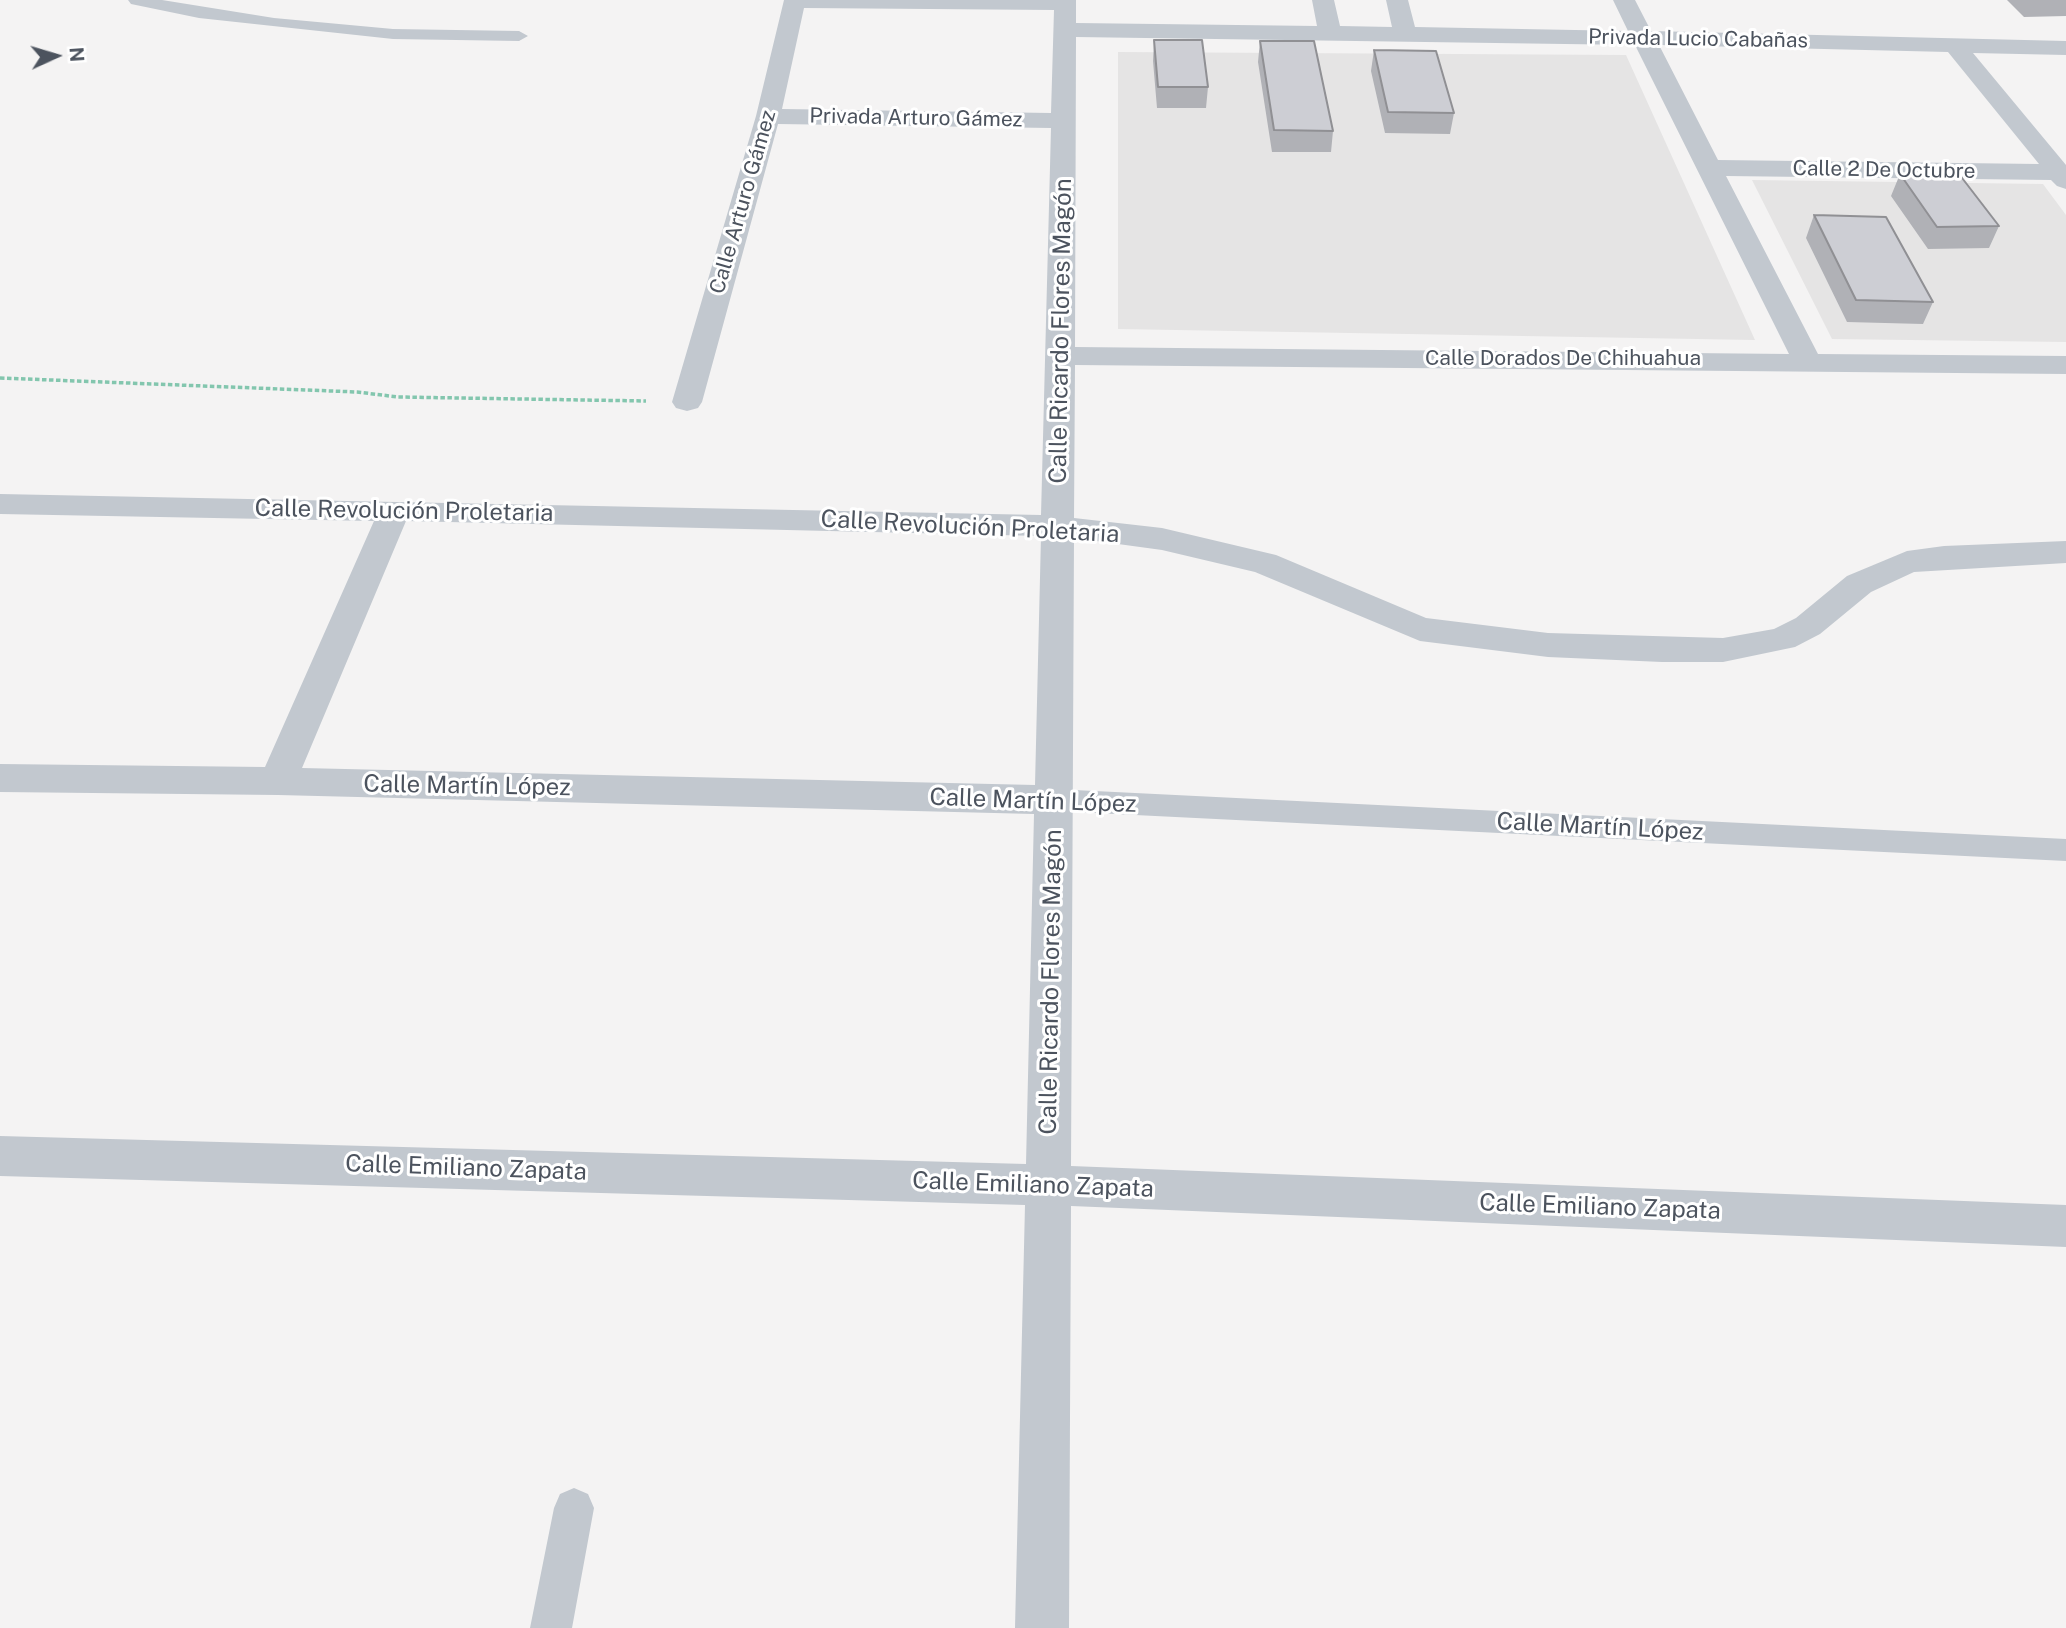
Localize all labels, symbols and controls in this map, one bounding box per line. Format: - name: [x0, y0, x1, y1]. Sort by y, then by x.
- north arrow: [21, 21, 91, 91]
- street label: Privada Lucio Cabañas: [1588, 24, 1808, 54]
- text: N: [65, 46, 88, 63]
- street label: Privada Arturo Gámez: [809, 104, 1023, 132]
- street label: Calle Arturo Gámez: [705, 107, 781, 297]
- street label: Calle 2 De Octubre: [1792, 156, 1976, 184]
- street label: Calle Ricardo Flores Magón: [1044, 178, 1078, 484]
- street label: Calle Dorados De Chihuahua: [1425, 346, 1701, 372]
- street label: Calle Revolución Proletaria: [254, 494, 554, 528]
- street label: Calle Revolución Proletaria: [820, 505, 1120, 549]
- street label: Calle Martín López: [363, 770, 571, 802]
- street label: Calle Martín López: [929, 783, 1137, 819]
- street label: Calle Martín López: [1496, 807, 1704, 847]
- street label: Calle Ricardo Flores Magón: [1034, 829, 1068, 1135]
- street label: Calle Emiliano Zapata: [345, 1149, 587, 1187]
- street label: Calle Emiliano Zapata: [912, 1166, 1154, 1204]
- street label: Calle Emiliano Zapata: [1479, 1188, 1721, 1226]

